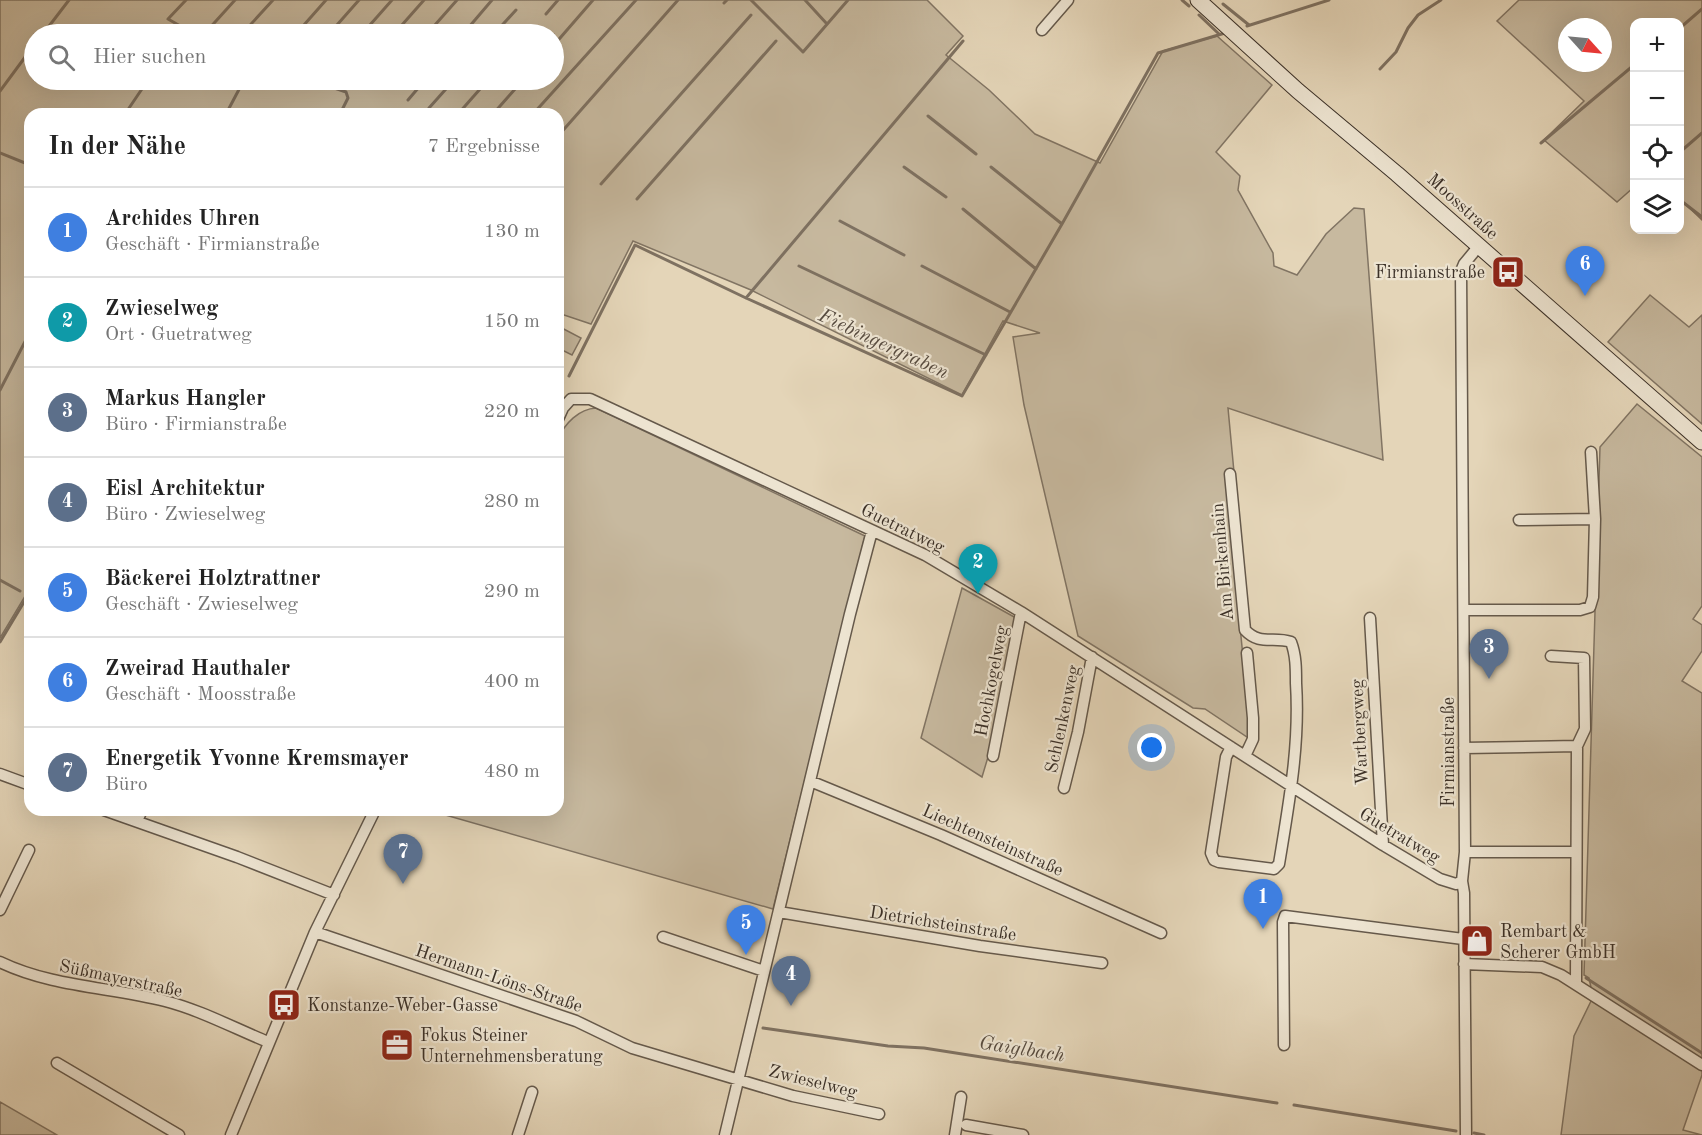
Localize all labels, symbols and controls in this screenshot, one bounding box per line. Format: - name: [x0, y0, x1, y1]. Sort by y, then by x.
- north arrow: [1558, 18, 1612, 72]
- map controls: [1630, 18, 1684, 234]
- button: +: [1630, 18, 1684, 72]
- search box: [24, 24, 564, 90]
- icon: search: [45, 41, 78, 74]
- text: Hier suchen: [93, 46, 206, 68]
- button: −: [1630, 72, 1684, 126]
- button: locate: [1630, 126, 1684, 180]
- text: In der Nähe: [48, 134, 186, 160]
- text: 7 Ergebnisse: [428, 137, 540, 157]
- street label: Moosstraße: [1423, 170, 1501, 243]
- button: layers: [1630, 180, 1684, 234]
- text: Archides Uhren: [105, 208, 260, 230]
- text: 1: [62, 222, 73, 242]
- text: 130 m: [484, 222, 540, 242]
- text: Geschäft · Firmianstraße: [105, 235, 320, 255]
- pin: 6: [1566, 246, 1604, 296]
- bus stop icon: Firmianstraße: [1490, 254, 1526, 290]
- place label: Firmianstraße: [1375, 264, 1485, 282]
- text: Zwieselweg: [105, 298, 218, 320]
- water label: Fiebingergraben: [814, 306, 951, 384]
- text: 2: [62, 312, 73, 332]
- text: 150 m: [484, 312, 540, 332]
- text: Ort · Guetratweg: [105, 325, 252, 345]
- text: Markus Hangler: [105, 388, 266, 410]
- text: 3: [62, 402, 73, 422]
- text: 220 m: [484, 402, 540, 422]
- text: Büro · Firmianstraße: [105, 415, 287, 435]
- text: Eisl Architektur: [105, 478, 265, 500]
- text: 4: [62, 492, 73, 512]
- text: 280 m: [484, 492, 540, 512]
- street label: Guetratweg: [858, 501, 948, 557]
- street label: Am Birkenhain: [1209, 502, 1237, 622]
- text: Büro · Zwieselweg: [105, 505, 265, 525]
- pin: 2: [958, 544, 998, 594]
- text: Bäckerei Holztrattner: [105, 568, 320, 590]
- text: 5: [62, 582, 73, 602]
- text: 290 m: [484, 582, 540, 602]
- text: Geschäft · Zwieselweg: [105, 595, 298, 615]
- street label: Hochkogelweg: [972, 624, 1012, 738]
- pin: 3: [1470, 630, 1508, 679]
- text: Zweirad Hauthaler: [105, 658, 290, 680]
- street label: Schlenkenweg: [1043, 663, 1083, 775]
- text: 6: [62, 672, 73, 692]
- text: 400 m: [484, 672, 540, 692]
- street label: Wartbergweg: [1348, 678, 1372, 785]
- text: Geschäft · Moosstraße: [105, 685, 296, 705]
- street label: Firmianstraße: [1440, 697, 1458, 807]
- your location: [1137, 733, 1166, 762]
- text: Energetik Yvonne Kremsmayer: [105, 748, 408, 770]
- text: 7: [62, 762, 73, 782]
- text: 480 m: [484, 762, 540, 782]
- text: Büro: [105, 775, 148, 795]
- street label: Liechtensteinstraße: [919, 802, 1066, 880]
- street label: Guetratweg: [1356, 805, 1443, 867]
- pin: 7: [384, 834, 422, 884]
- pin: 1: [1244, 880, 1282, 929]
- street label: Dietrichsteinstraße: [868, 903, 1018, 944]
- pin: 5: [726, 906, 766, 955]
- shop icon: Rembart & Scherer GmbH: [1459, 923, 1495, 959]
- place label: Rembart & Scherer GmbH: [1500, 923, 1616, 962]
- street label: Hermann-Löns-Straße: [413, 942, 585, 1016]
- pin: 4: [772, 956, 810, 1006]
- street label: Süßmayerstraße: [57, 957, 184, 1001]
- bus stop icon: Konstanze-Weber-Gasse: [266, 987, 302, 1023]
- place label: Konstanze-Weber-Gasse: [307, 997, 498, 1015]
- office icon: Fokus Steiner Unternehmensberatung: [379, 1027, 415, 1063]
- place label: Fokus Steiner Unternehmensberatung: [420, 1027, 603, 1066]
- water label: Gaiglbach: [977, 1033, 1066, 1067]
- street label: Zwieselweg: [766, 1062, 859, 1102]

